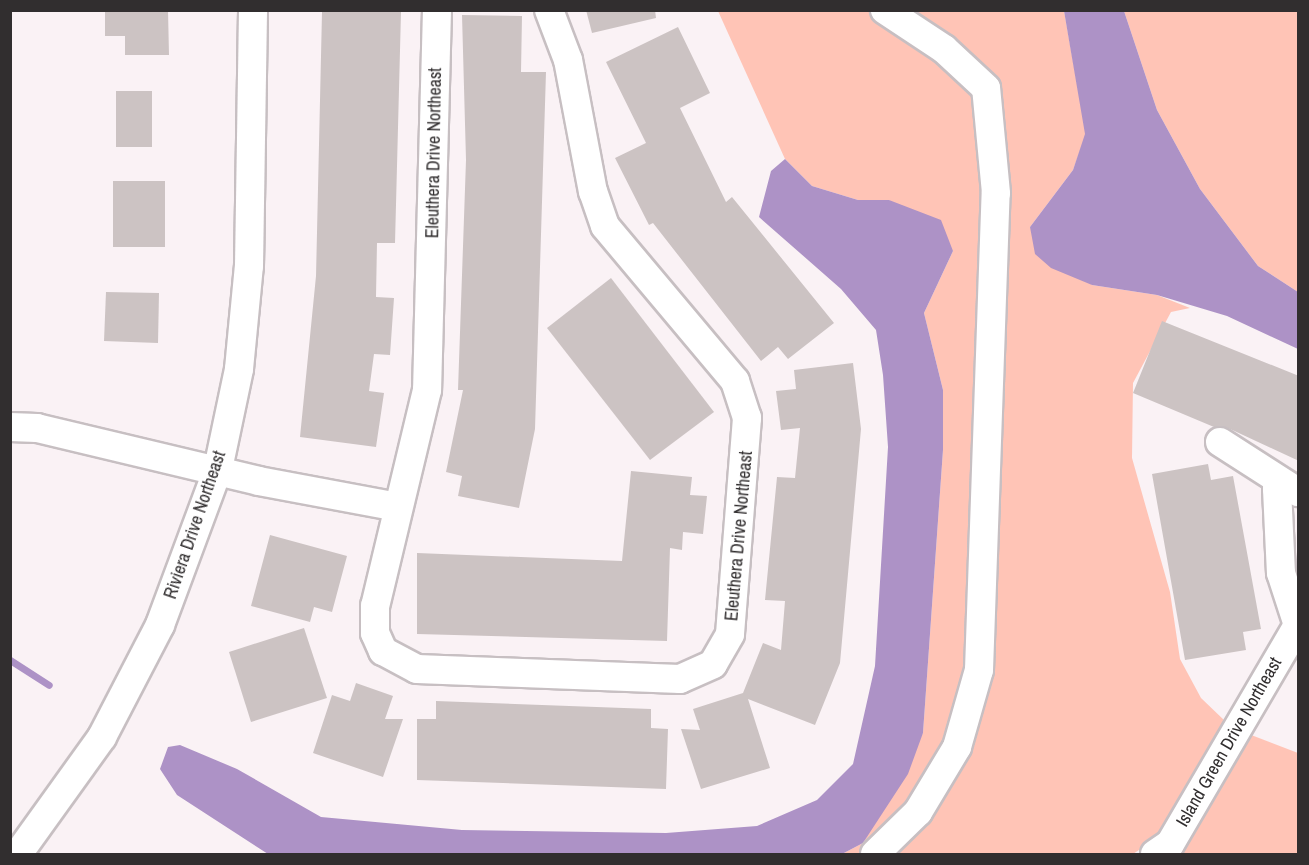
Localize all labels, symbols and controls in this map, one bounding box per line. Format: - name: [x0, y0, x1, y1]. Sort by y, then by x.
- street label: Eleuthera Drive Northeast: [422, 68, 446, 238]
- street label: Riviera Drive Northeast: [160, 448, 230, 602]
- street label: Eleuthera Drive Northeast: [721, 450, 757, 622]
- street label: Island Green Drive Northeast: [1172, 653, 1286, 831]

